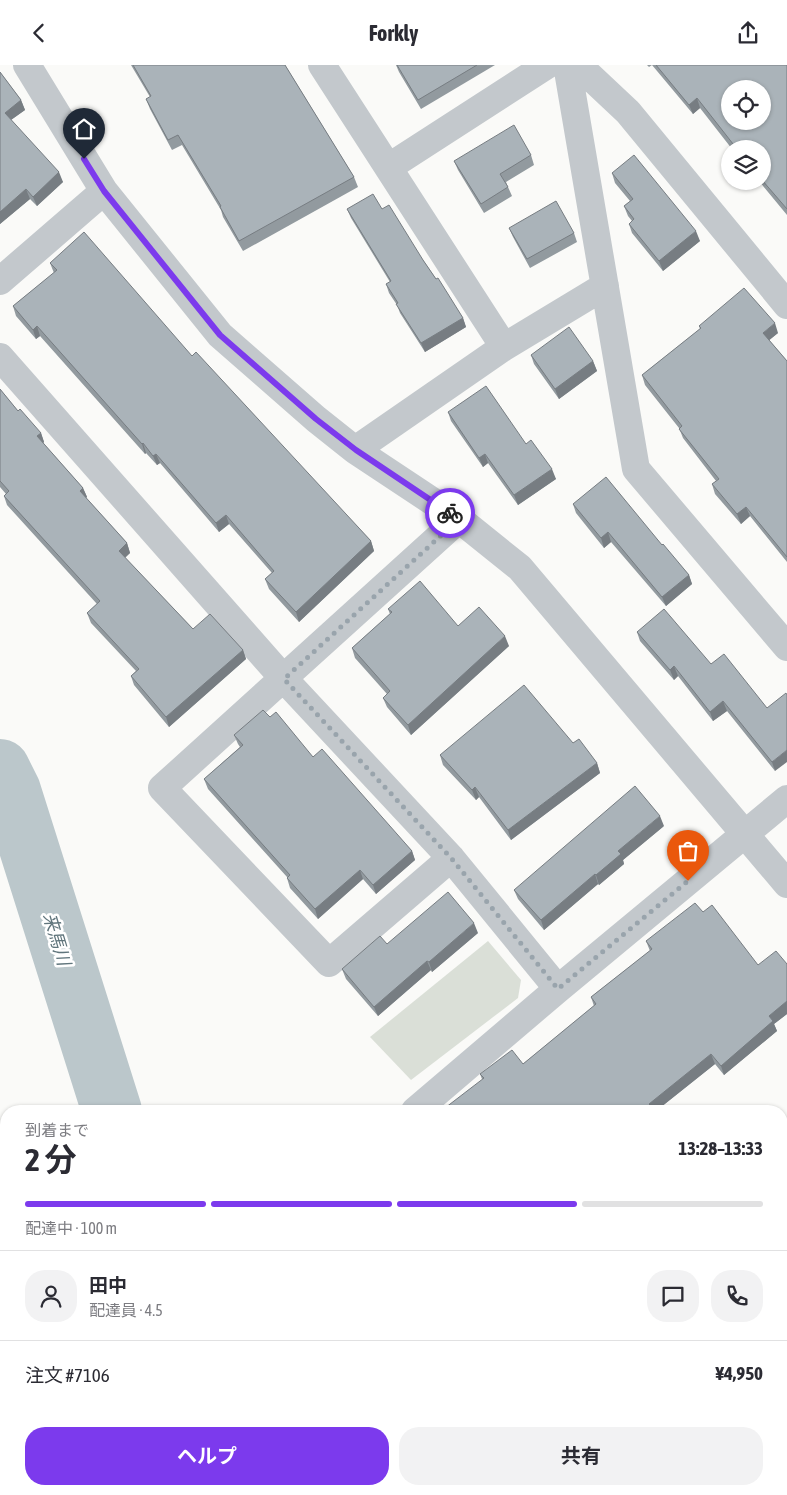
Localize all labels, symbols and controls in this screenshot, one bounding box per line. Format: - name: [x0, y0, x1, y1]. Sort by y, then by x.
- icon: back: [25, 19, 53, 47]
- icon: share: [734, 19, 762, 47]
- text: Forkly: [369, 20, 418, 46]
- map controls: [721, 80, 771, 190]
- button: locate: [721, 80, 771, 130]
- pin: [63, 108, 105, 159]
- icon: home: [70, 115, 98, 143]
- button: layers: [721, 140, 771, 190]
- courier: [425, 488, 475, 538]
- icon: bike: [436, 499, 464, 527]
- pin: [667, 830, 709, 881]
- icon: bag: [674, 837, 702, 865]
- water label: 来馬川: [39, 910, 76, 970]
- text: 到着まで: [25, 1121, 89, 1139]
- text: 13:28–13:33: [678, 1137, 763, 1159]
- text: 2 分: [25, 1141, 76, 1178]
- text: 配達中 · 100 m: [25, 1219, 117, 1237]
- button: person: [25, 1270, 77, 1322]
- button: chat: [647, 1270, 699, 1322]
- button: phone: [711, 1270, 763, 1322]
- text: 田中: [89, 1274, 127, 1296]
- text: 配達員 · 4.5: [89, 1301, 163, 1319]
- text: ¥4,950: [715, 1362, 763, 1384]
- text: 注文 #7106: [25, 1364, 110, 1386]
- button: ヘルプ: [25, 1427, 389, 1485]
- button: 共有: [399, 1427, 763, 1485]

